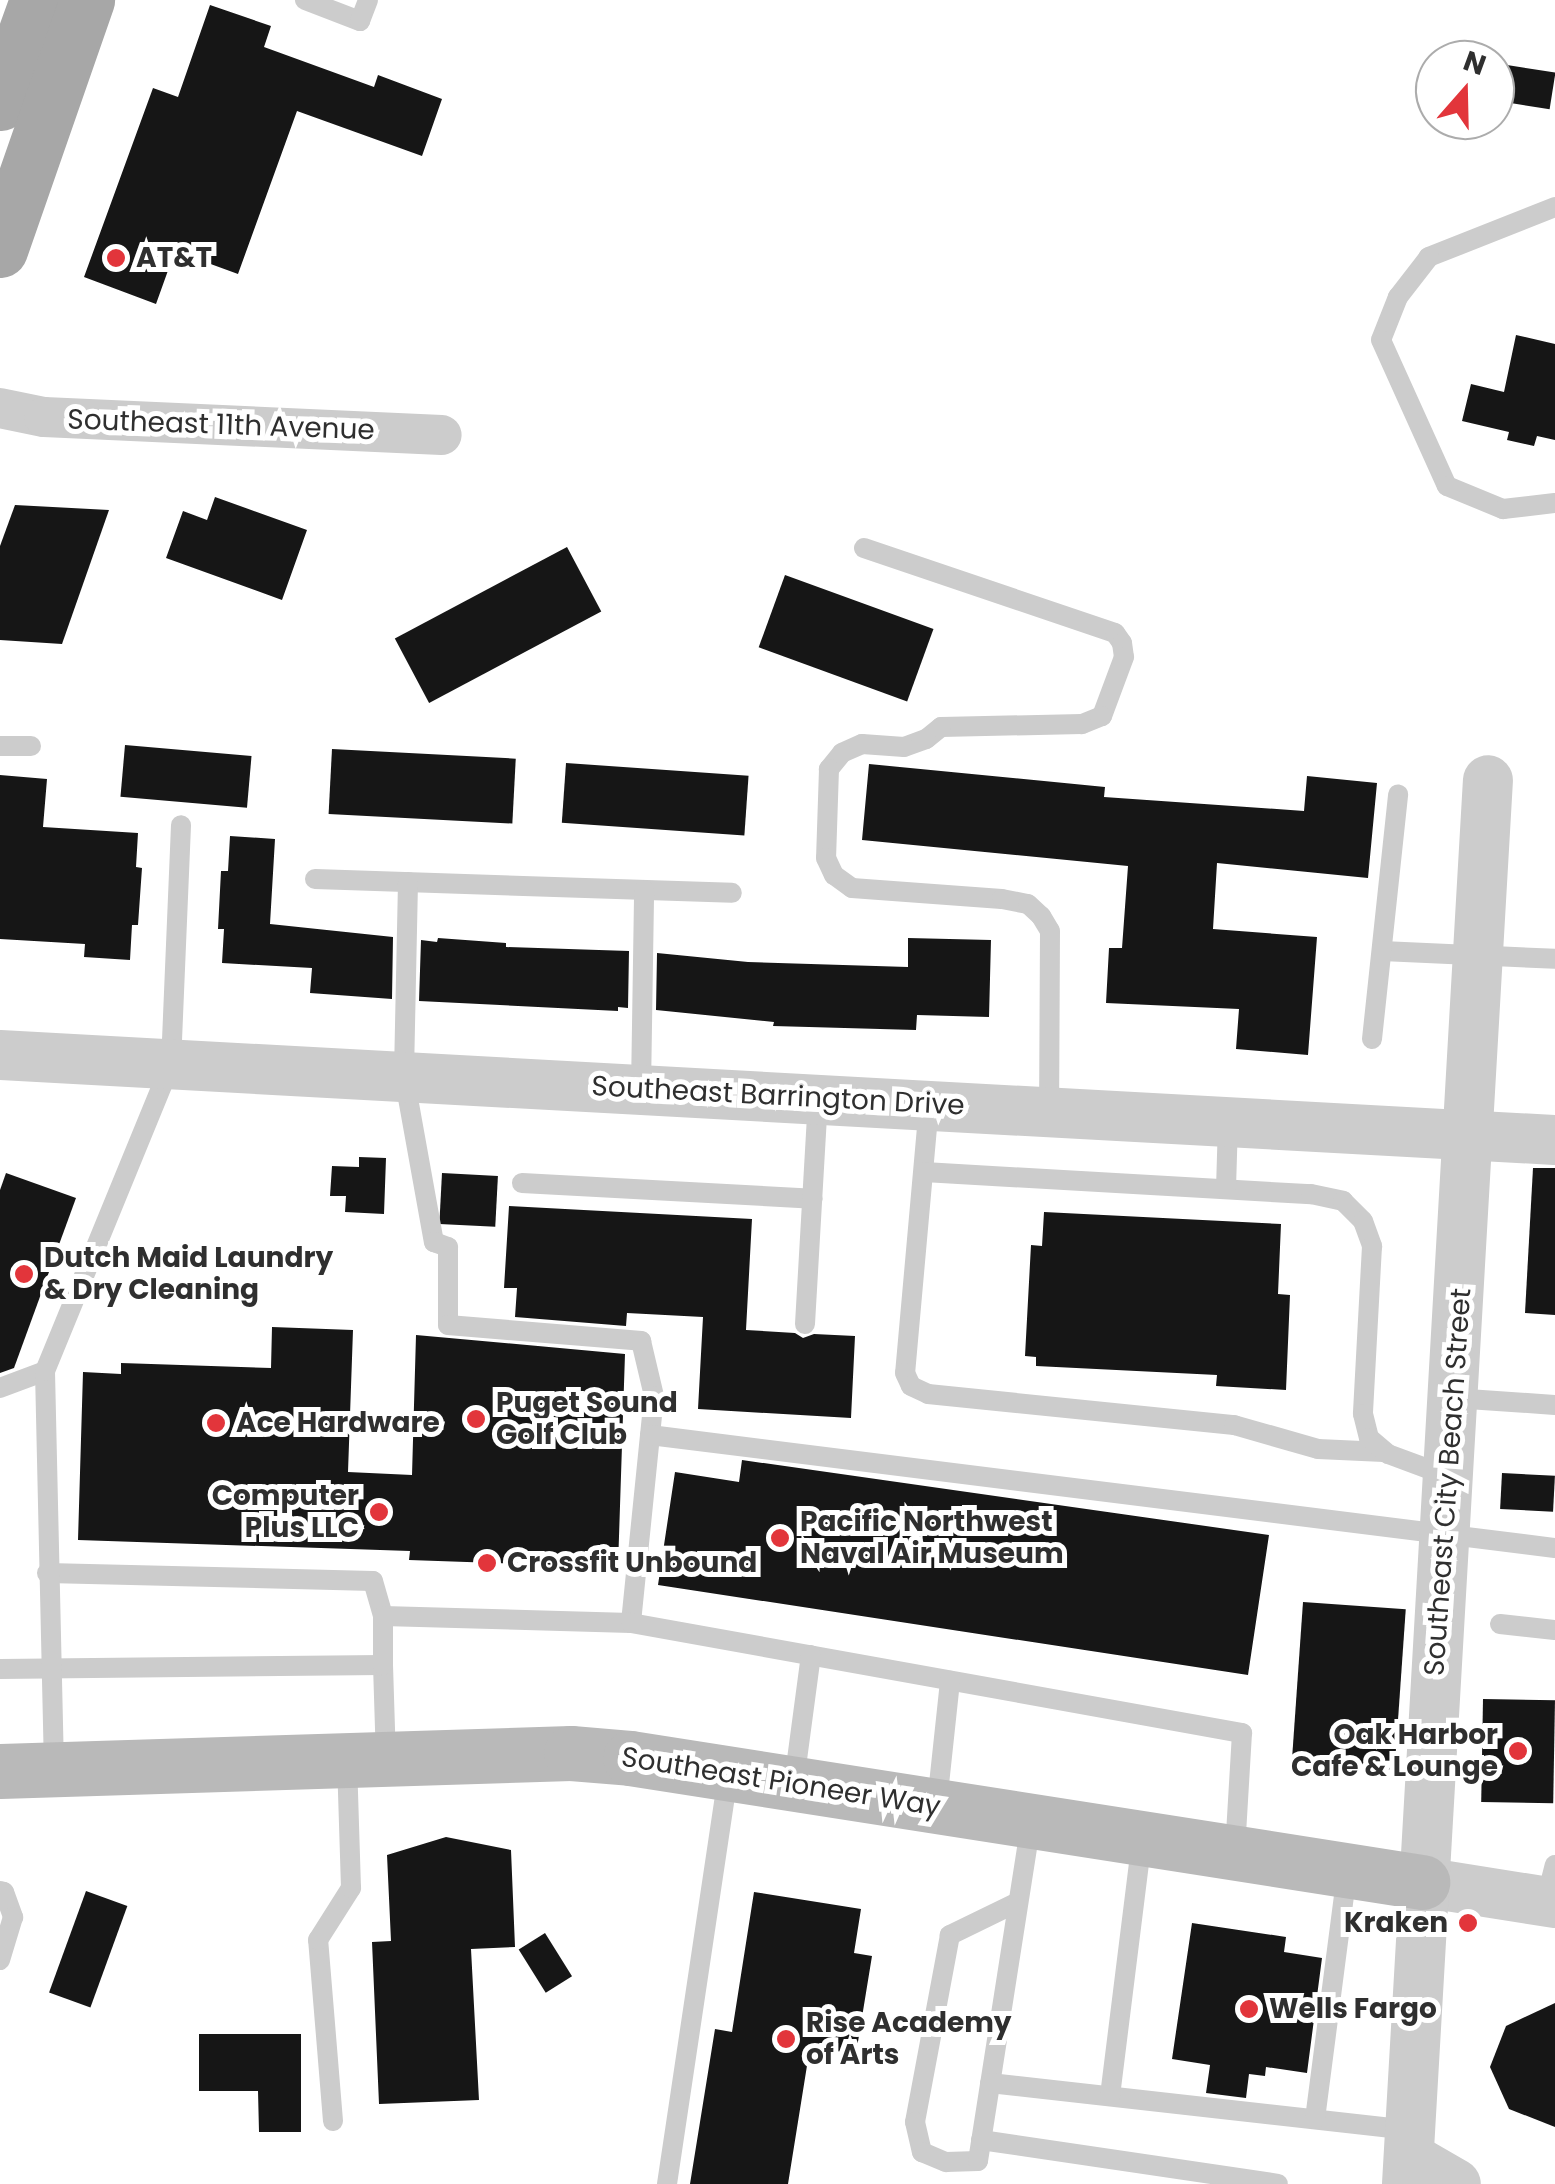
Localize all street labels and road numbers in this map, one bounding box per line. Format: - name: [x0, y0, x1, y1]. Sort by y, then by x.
- street label: Southeast 11th Avenue: [67, 403, 375, 447]
- street label: Southeast Barrington Drive: [591, 1069, 965, 1123]
- street label: Southeast City Beach Street: [1418, 1287, 1478, 1677]
- street label: Southeast Pioneer Way: [619, 1740, 943, 1824]

